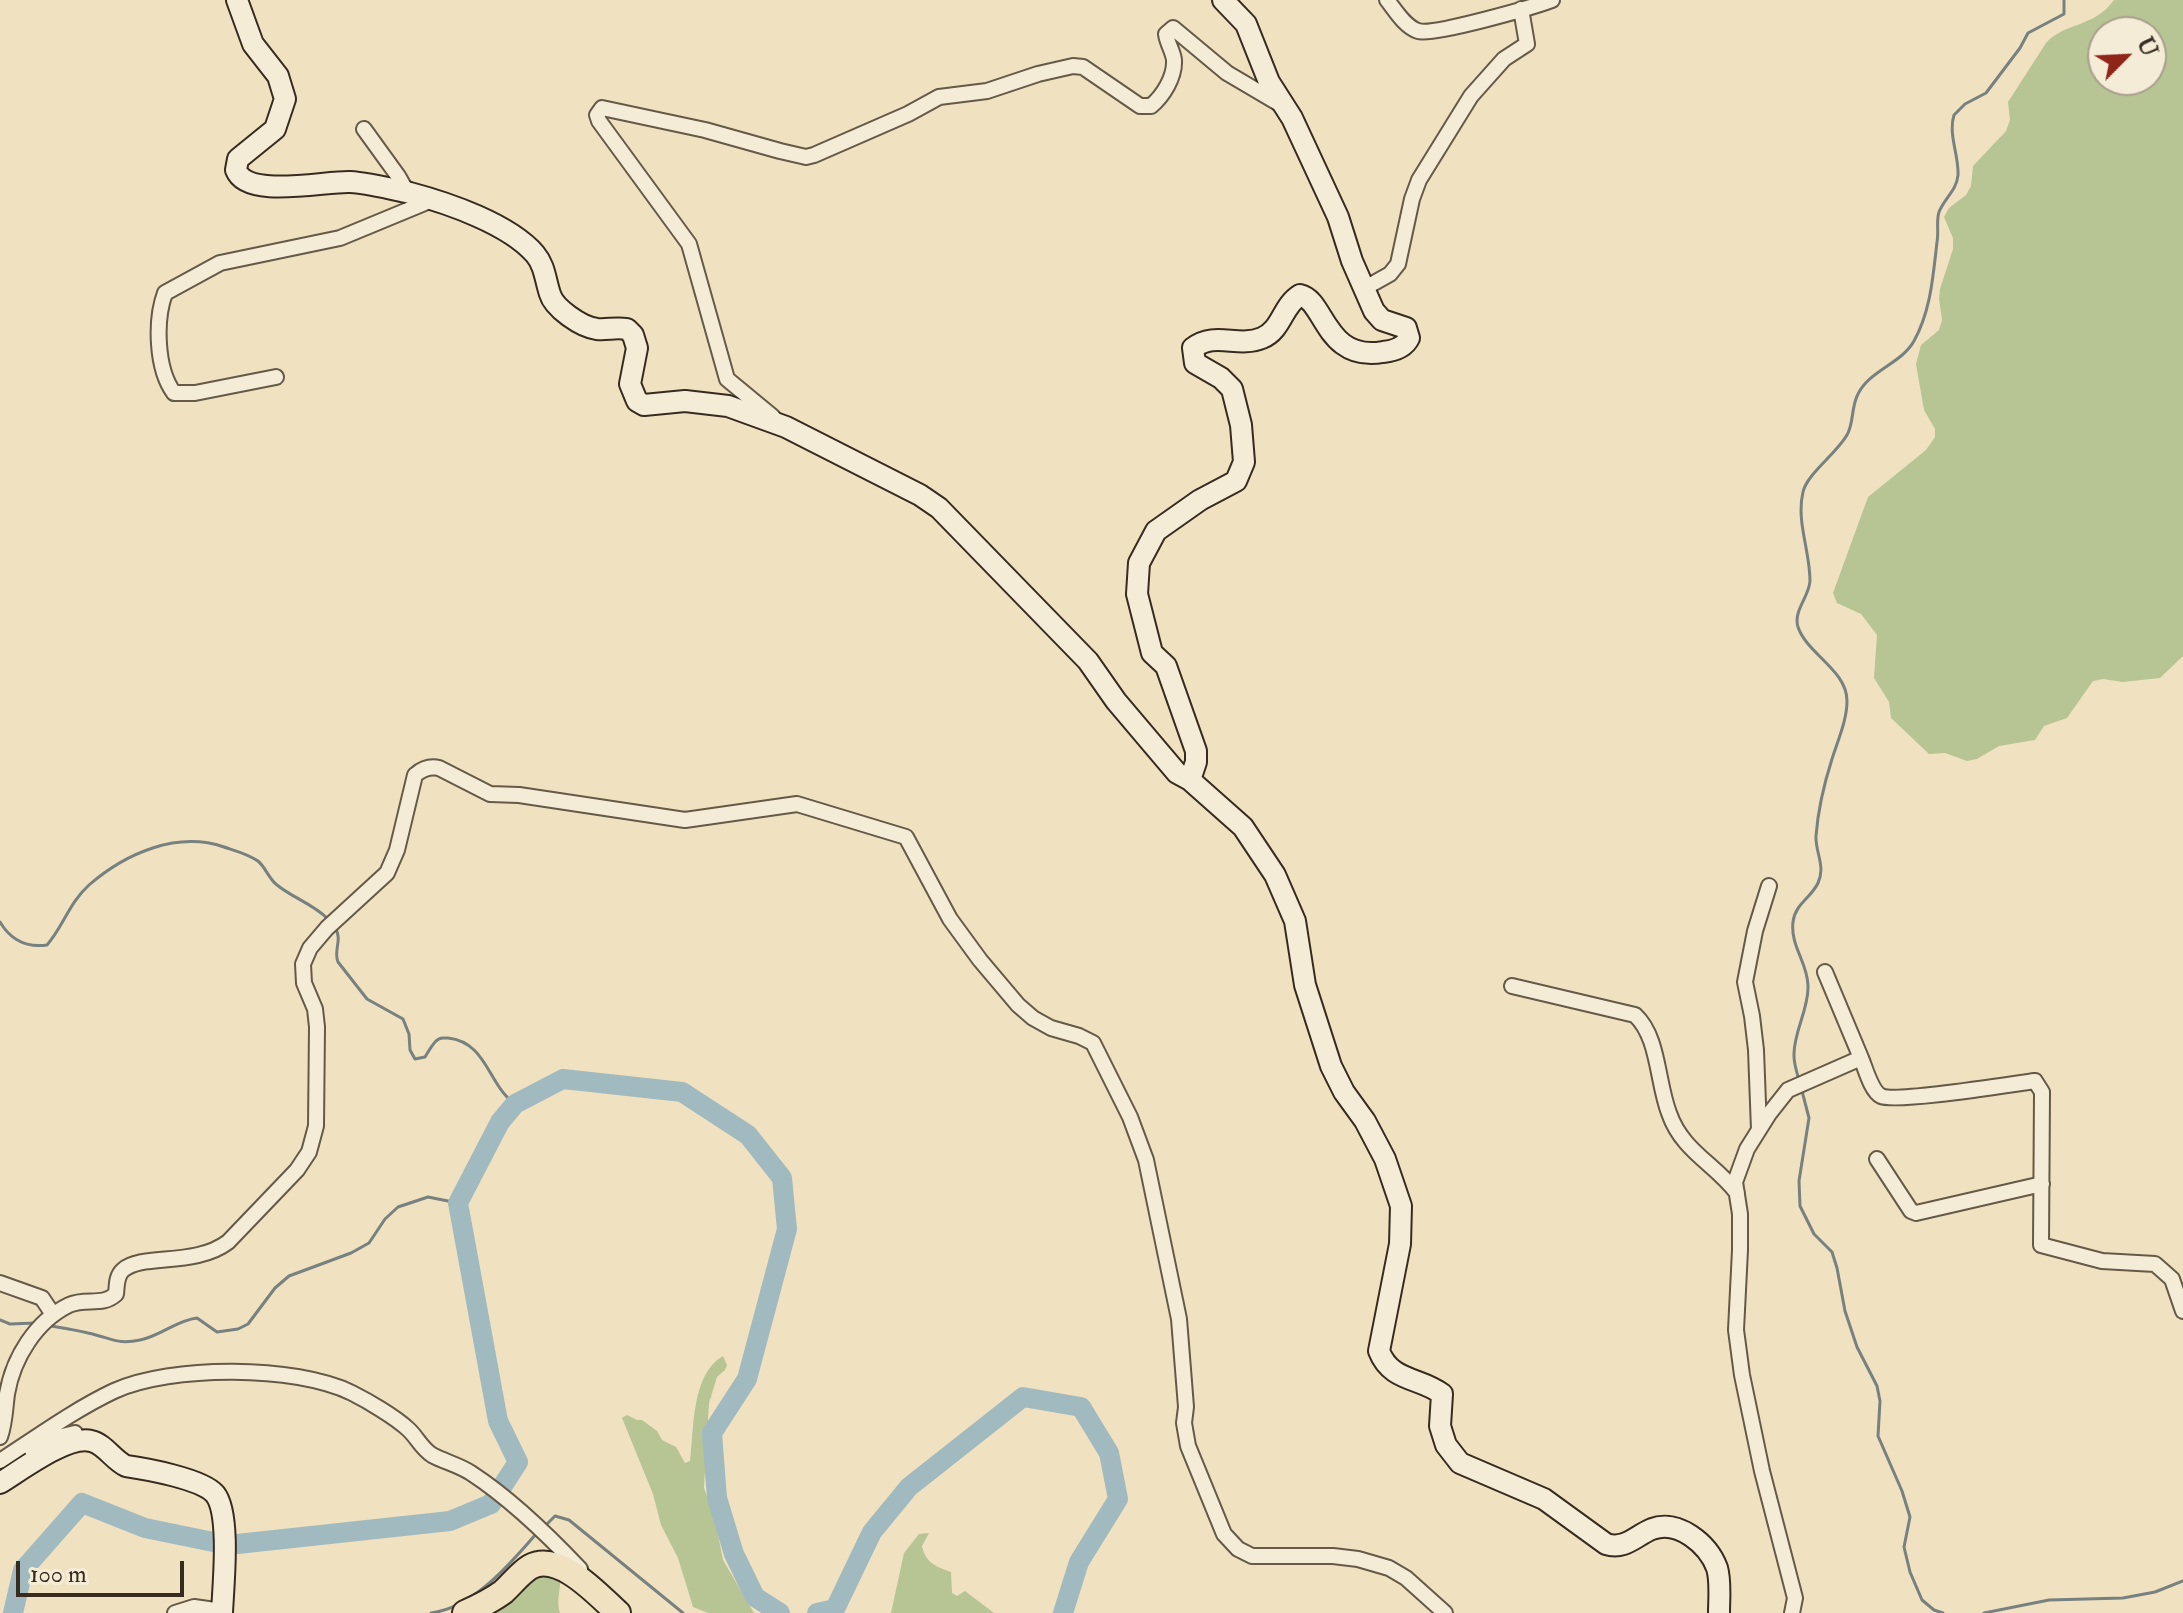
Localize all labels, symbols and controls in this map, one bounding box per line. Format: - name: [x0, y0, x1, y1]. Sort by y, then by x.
- north arrow: [2087, 16, 2167, 96]
- text: U: [2131, 33, 2164, 61]
- scale bar: [20, 1545, 188, 1595]
- text: 100 m: [30, 1559, 87, 1590]

